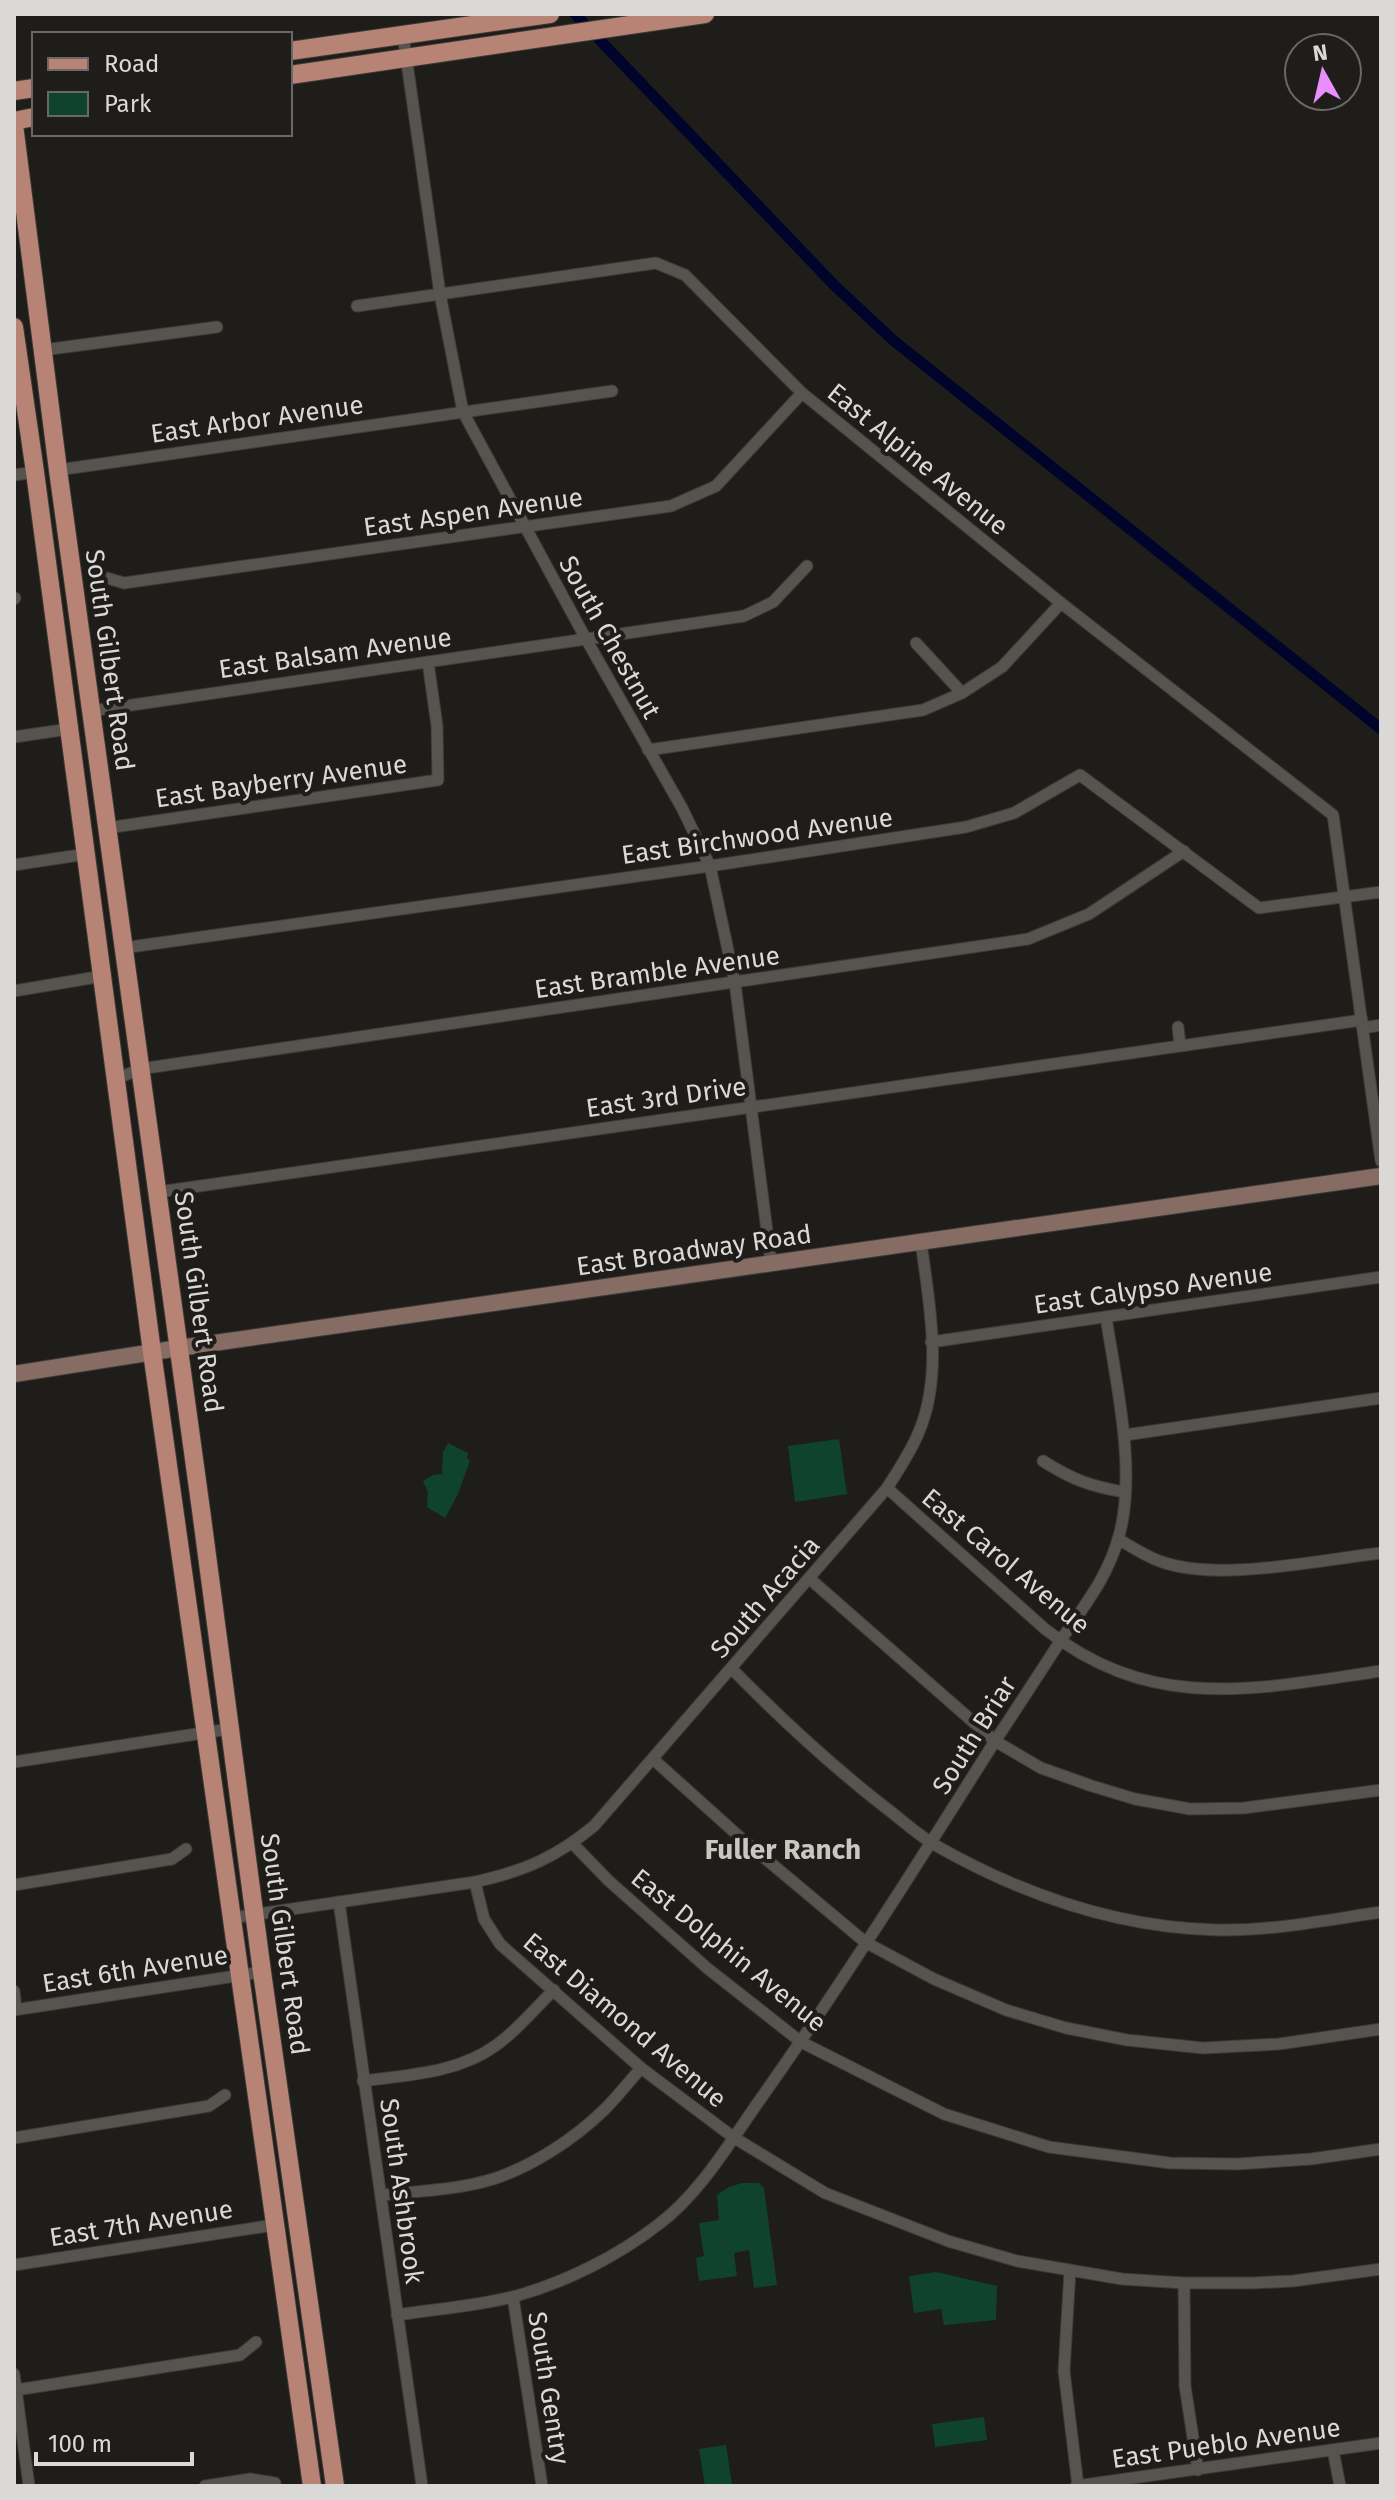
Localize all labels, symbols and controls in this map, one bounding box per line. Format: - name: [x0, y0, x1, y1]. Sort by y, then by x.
- legend: [32, 32, 292, 136]
- north arrow: [1283, 32, 1363, 112]
- text: N: [1311, 38, 1329, 67]
- text: Road: [104, 50, 159, 78]
- text: Park: [104, 90, 152, 118]
- street label: East Alpine Avenue: [821, 377, 1014, 542]
- street label: East Arbor Avenue: [149, 389, 366, 450]
- street label: East Aspen Avenue: [361, 482, 585, 543]
- street label: South Gilbert Road: [79, 547, 140, 773]
- street label: South Chestnut: [552, 551, 667, 724]
- street label: East Balsam Avenue: [217, 622, 453, 685]
- street label: East Bayberry Avenue: [153, 748, 409, 815]
- street label: East Birchwood Avenue: [619, 802, 895, 871]
- street label: East Bramble Avenue: [532, 940, 782, 1005]
- street label: East 3rd Drive: [584, 1071, 748, 1124]
- street label: South Gilbert Road: [168, 1189, 229, 1415]
- street label: East Broadway Road: [574, 1219, 814, 1282]
- street label: East Calypso Avenue: [1032, 1256, 1274, 1321]
- street label: East Carol Avenue: [915, 1482, 1096, 1641]
- street label: South Acacia: [704, 1530, 827, 1665]
- street label: South Briar: [926, 1671, 1023, 1800]
- street label: South Gilbert Road: [254, 1831, 315, 2057]
- district label: Fuller Ranch: [705, 1833, 861, 1866]
- street label: East Dolphin Avenue: [625, 1862, 832, 2039]
- street label: East Diamond Avenue: [517, 1926, 733, 2114]
- street label: East 6th Avenue: [40, 1940, 230, 1999]
- street label: South Ashbrook: [373, 2096, 430, 2286]
- street label: East 7th Avenue: [47, 2194, 235, 2253]
- street label: South Gentry: [521, 2310, 576, 2467]
- street label: East Pueblo Avenue: [1110, 2412, 1343, 2475]
- scale bar: [36, 2416, 192, 2466]
- text: 100 m: [48, 2430, 112, 2458]

